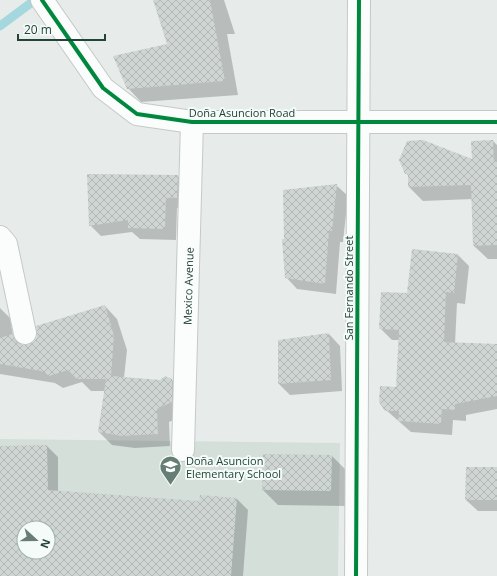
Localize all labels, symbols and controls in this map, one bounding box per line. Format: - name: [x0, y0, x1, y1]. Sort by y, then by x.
- scale bar: [18, 16, 105, 42]
- text: 20 m: [24, 21, 52, 38]
- street label: Doña Asuncion Road: [189, 105, 295, 120]
- street label: San Fernando Street: [341, 236, 356, 340]
- street label: Mexico Avenue: [179, 247, 196, 325]
- school or university icon: Doña Asuncion Elementary School: [157, 453, 183, 486]
- place label: Doña Asuncion Elementary School: [186, 453, 281, 481]
- north arrow: [16, 520, 56, 560]
- text: N: [37, 537, 54, 551]

